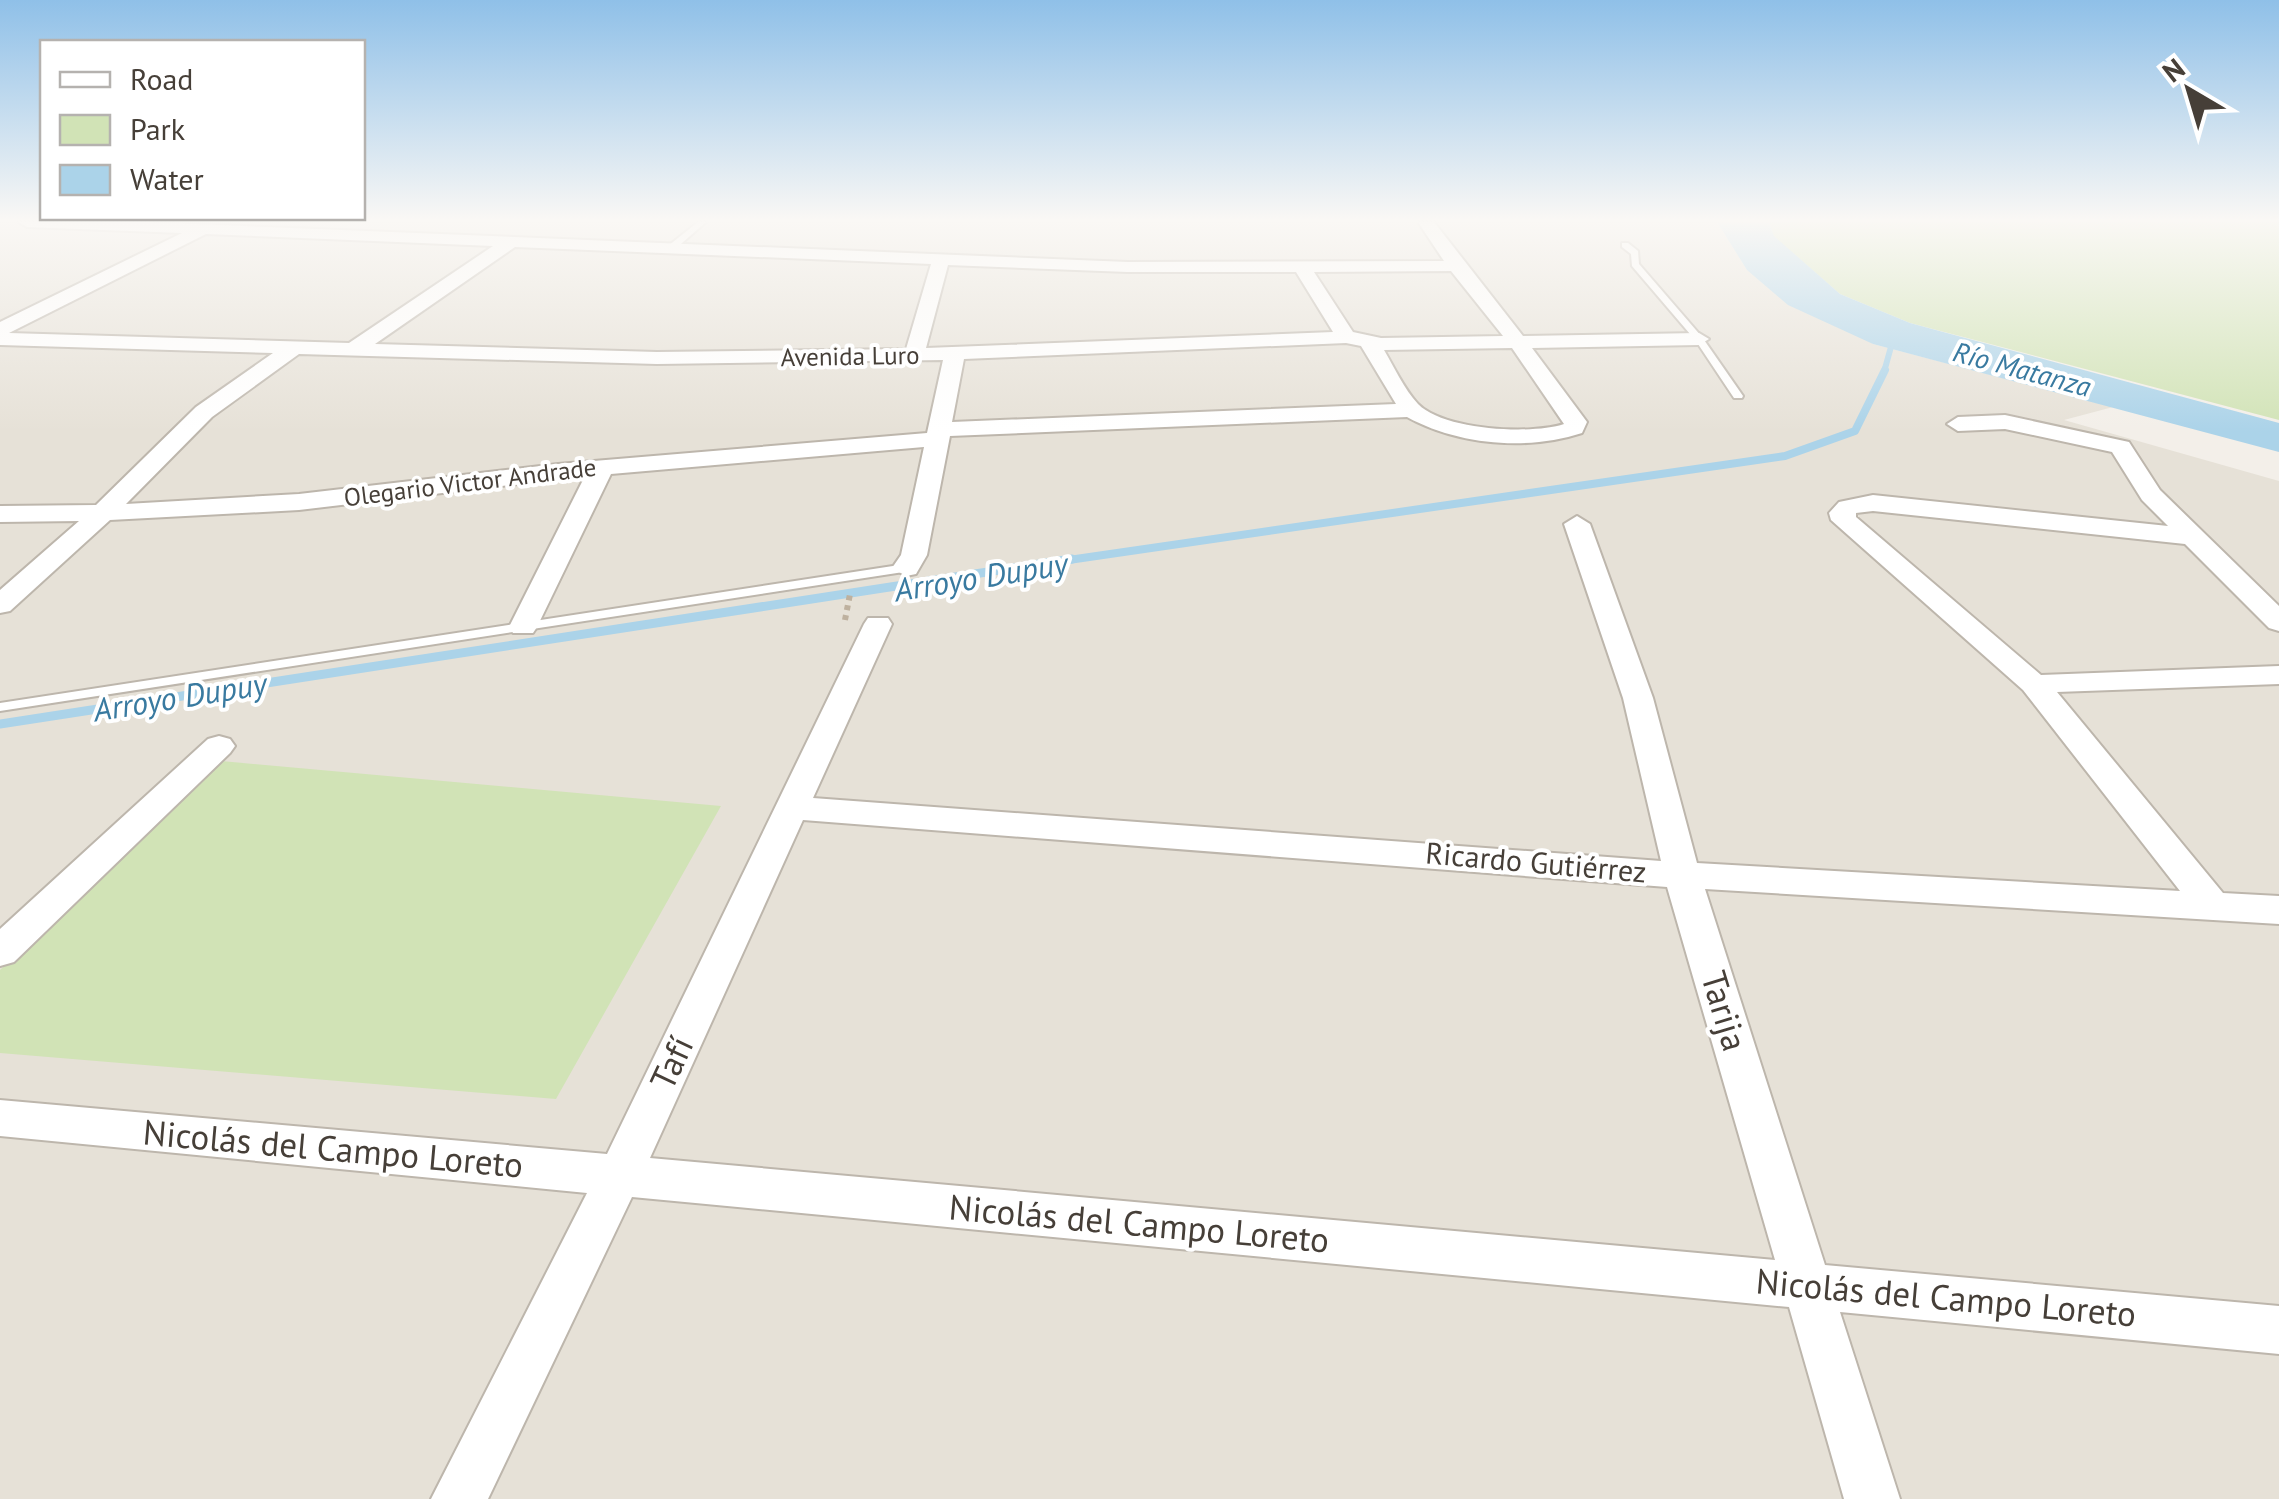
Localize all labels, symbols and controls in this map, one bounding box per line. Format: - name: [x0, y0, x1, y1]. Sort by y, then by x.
- legend: [40, 40, 365, 220]
- north arrow: [2139, 40, 2239, 140]
- text: N: [2155, 50, 2192, 90]
- text: Road: [130, 59, 194, 98]
- text: Park: [130, 109, 186, 148]
- text: Water: [130, 159, 204, 198]
- water label: Río Matanza: [1949, 332, 2095, 405]
- street label: Avenida Luro: [780, 339, 920, 373]
- street label: Olegario Victor Andrade: [342, 451, 598, 513]
- water label: Arroyo Dupuy: [889, 541, 1072, 611]
- water label: Arroyo Dupuy: [88, 661, 271, 731]
- street label: Ricardo Gutiérrez: [1424, 832, 1648, 891]
- street label: Tarija: [1691, 965, 1759, 1056]
- street label: Tafí: [639, 1029, 703, 1097]
- street label: Nicolás del Campo Loreto: [141, 1108, 525, 1188]
- street label: Nicolás del Campo Loreto: [947, 1183, 1331, 1263]
- street label: Nicolás del Campo Loreto: [1754, 1257, 2138, 1337]

